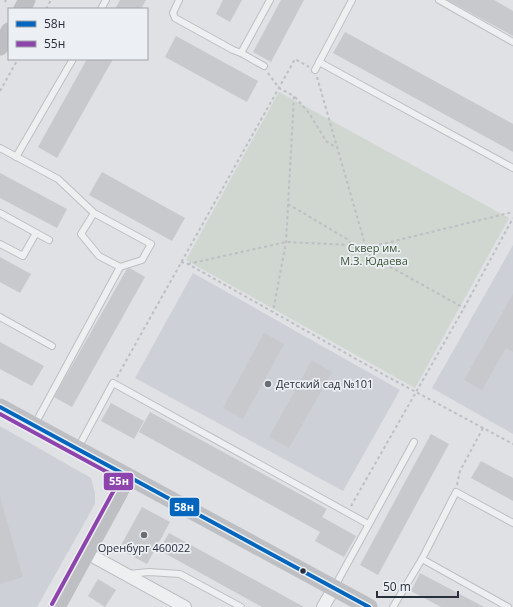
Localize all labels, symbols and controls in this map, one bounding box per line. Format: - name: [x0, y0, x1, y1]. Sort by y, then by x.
- legend: [8, 8, 148, 60]
- text: 58н: [44, 15, 65, 32]
- text: 55н: [44, 35, 65, 52]
- park label: Сквер им. М.З. Юдаева: [340, 240, 408, 268]
- place label: Детский сад №101: [276, 376, 373, 391]
- marker: Детский сад №101: [263, 379, 273, 389]
- line badge: 55н: [103, 472, 134, 491]
- text: 55н: [109, 473, 129, 488]
- line badge: 58н: [169, 497, 200, 517]
- text: 58н: [174, 499, 194, 514]
- marker: Оренбург 460022: [139, 530, 149, 540]
- place label: Оренбург 460022: [98, 540, 190, 555]
- unlabelled marker: [298, 566, 308, 576]
- scale bar: [377, 573, 458, 599]
- text: 50 m: [383, 578, 411, 595]

